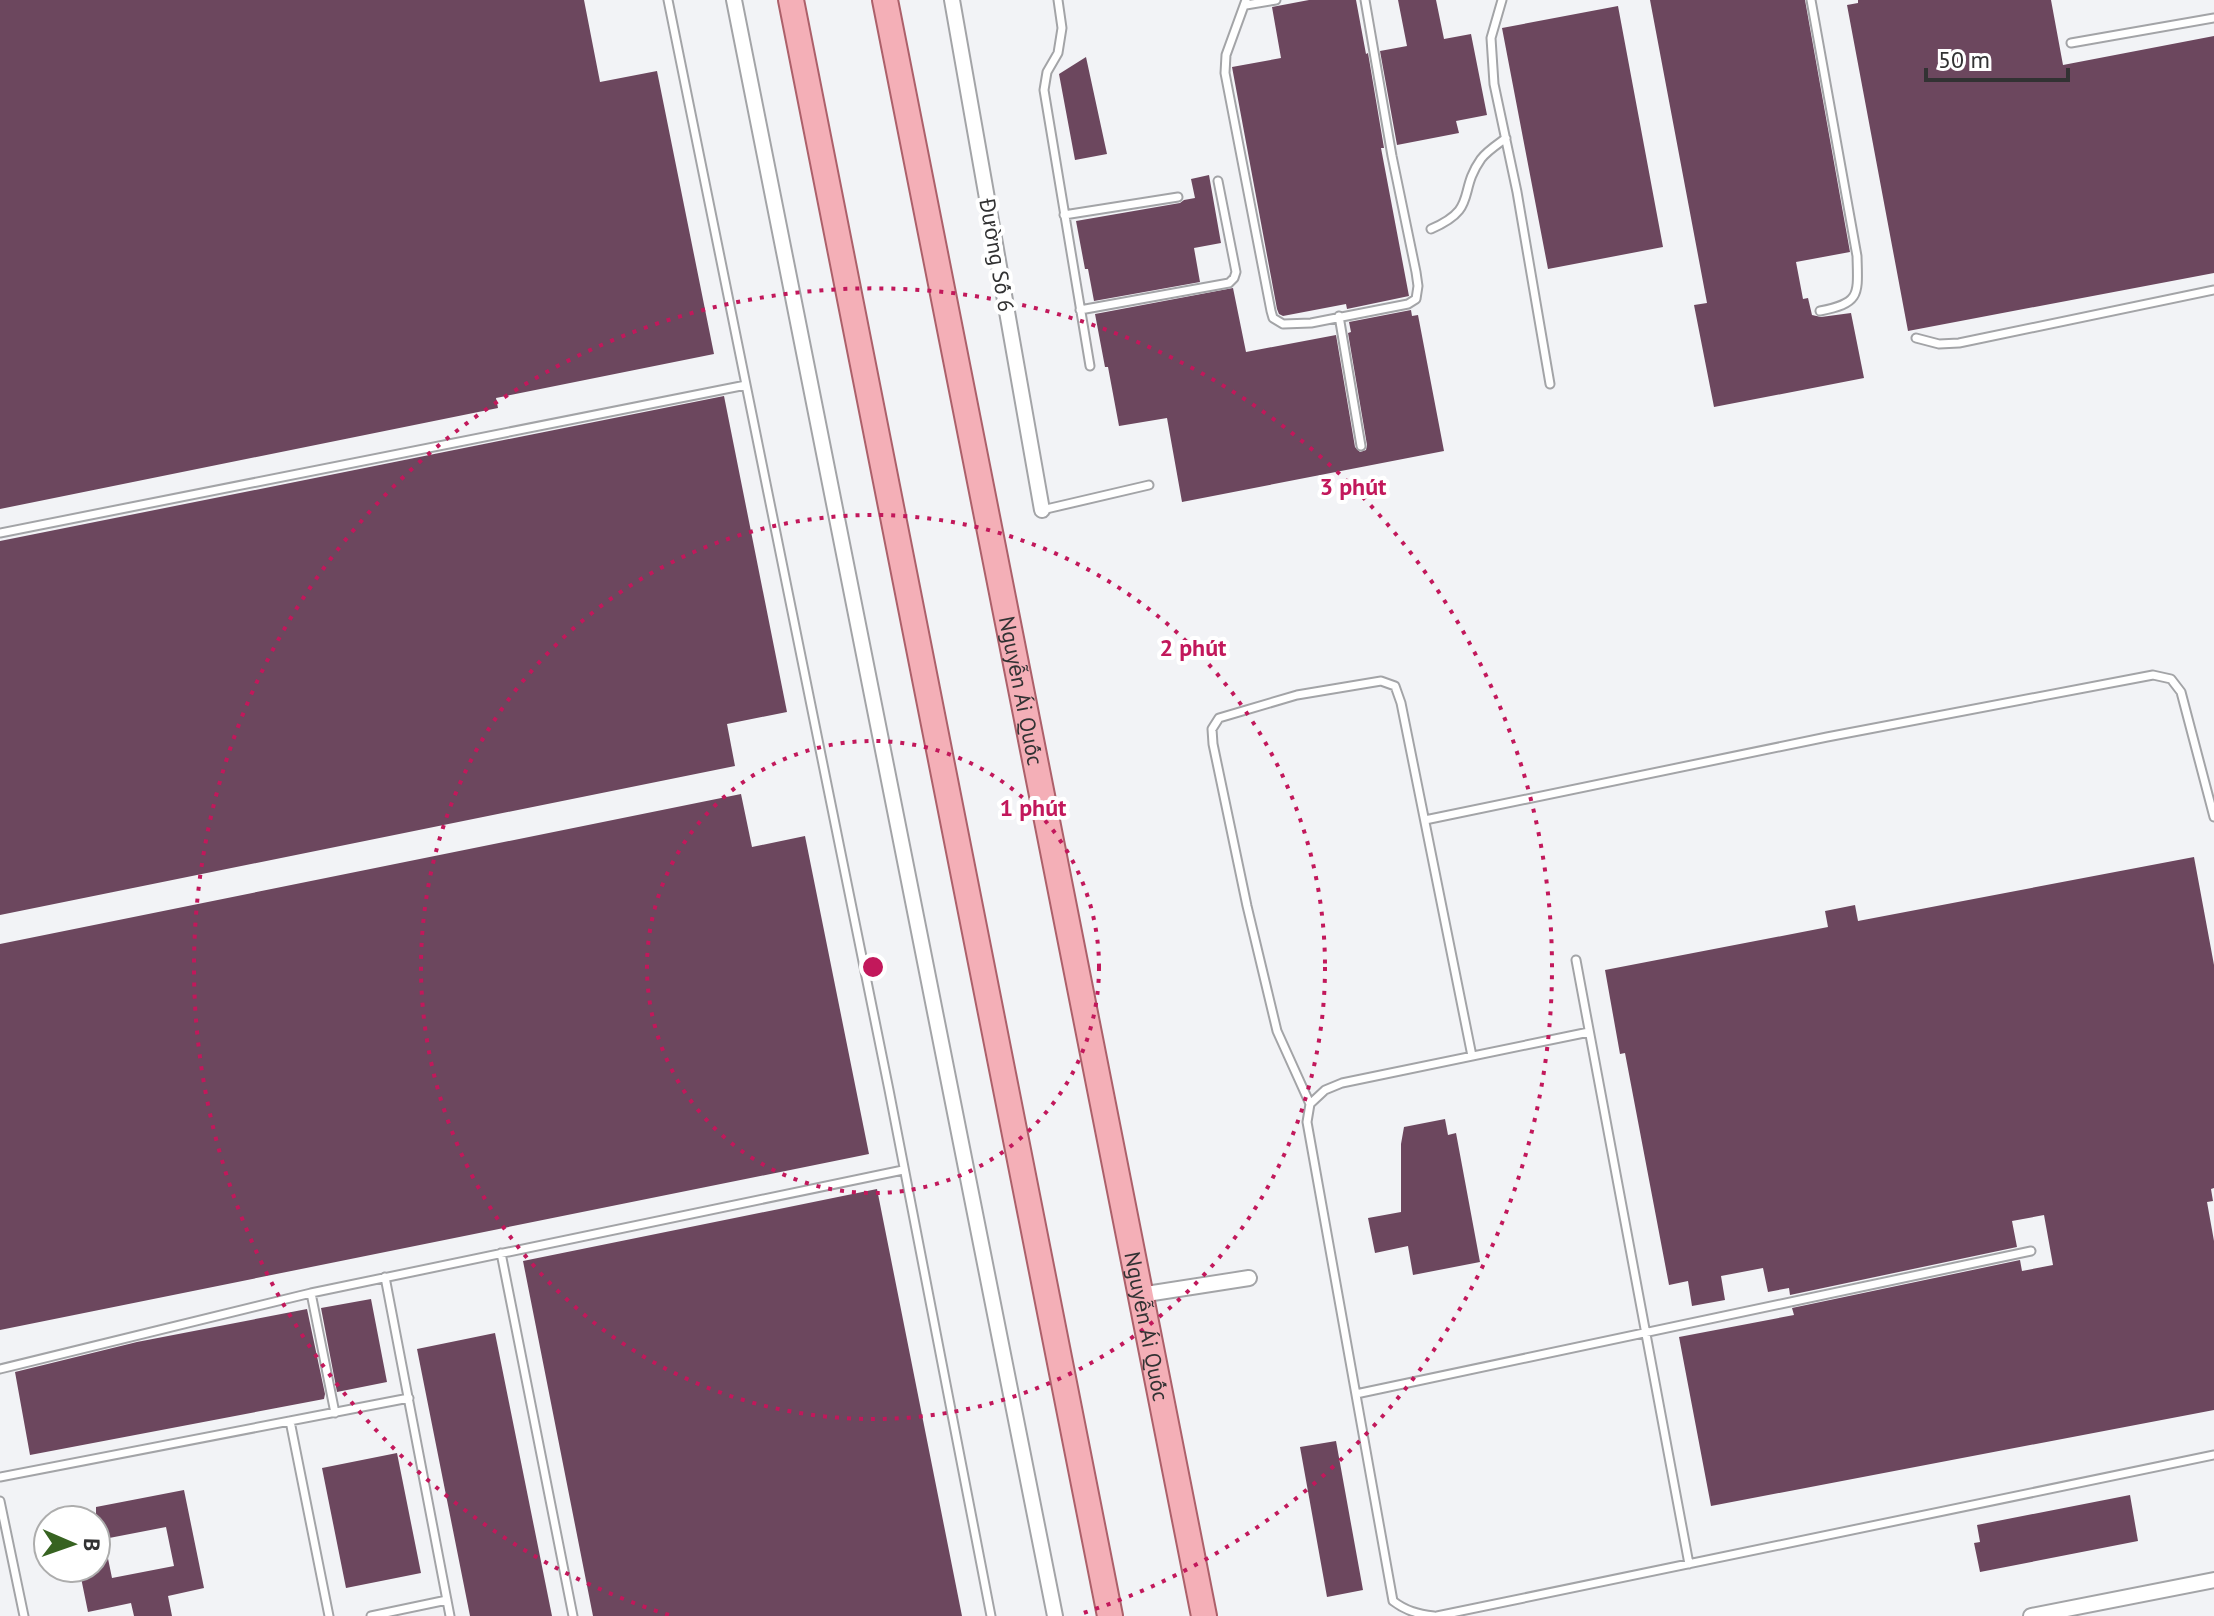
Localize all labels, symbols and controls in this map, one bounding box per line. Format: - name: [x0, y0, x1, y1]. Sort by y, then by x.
- scale bar: [1926, 32, 2068, 82]
- text: 50 m: [1938, 44, 1990, 75]
- street label: Đường Số 6: [973, 195, 1021, 314]
- text: 3 phút: [1319, 471, 1387, 502]
- street label: Nguyễn Ái Quốc: [993, 614, 1050, 768]
- text: 2 phút: [1159, 632, 1227, 663]
- text: 1 phút: [999, 792, 1067, 823]
- centre of rings: [859, 953, 887, 981]
- street label: Nguyễn Ái Quốc: [1118, 1249, 1175, 1404]
- north arrow: [32, 1504, 112, 1584]
- text: B: [78, 1538, 106, 1552]

